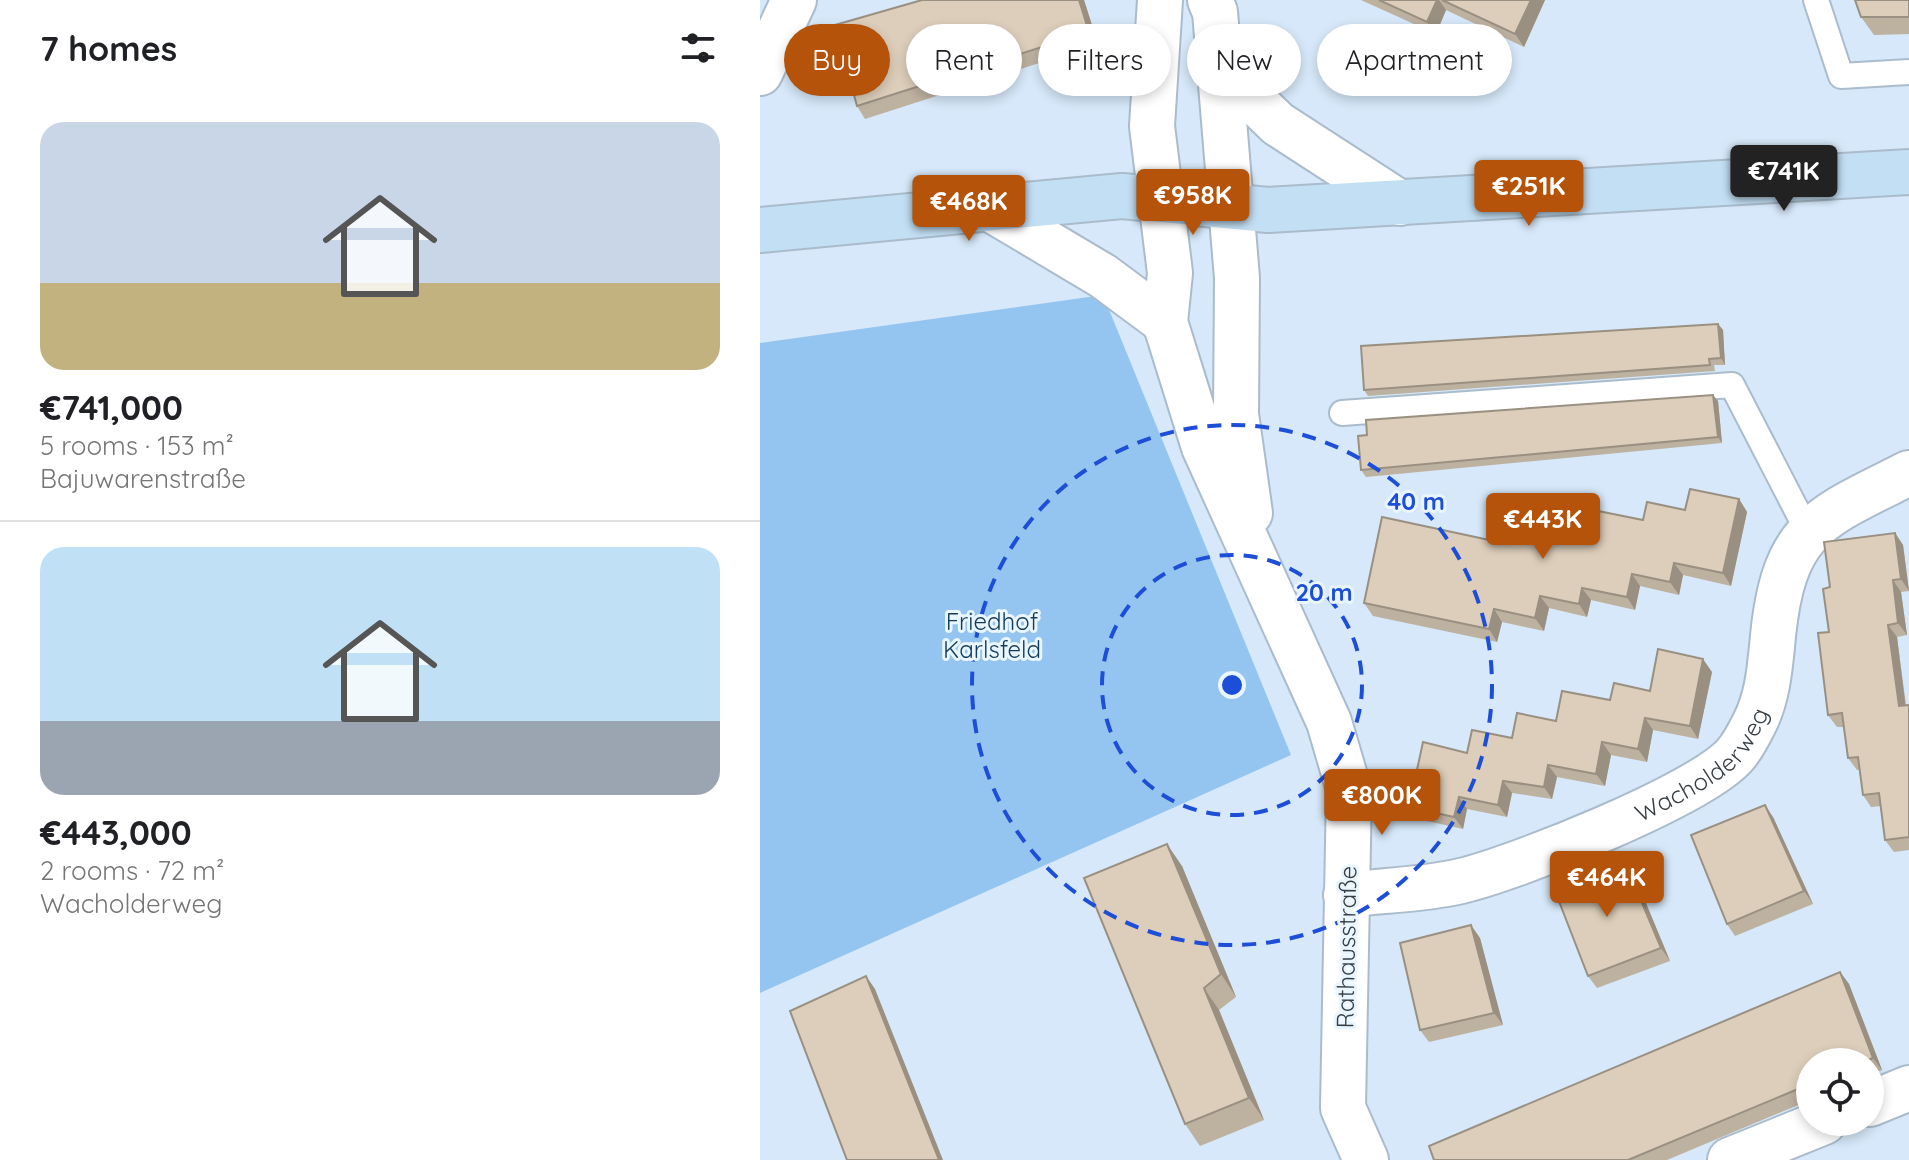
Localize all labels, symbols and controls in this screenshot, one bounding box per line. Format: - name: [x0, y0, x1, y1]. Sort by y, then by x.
- chip: Buy: [784, 24, 890, 96]
- chip: Rent: [906, 24, 1022, 96]
- chip: Filters: [1038, 24, 1171, 96]
- chip: New: [1187, 24, 1301, 96]
- chip: Apartment: [1317, 24, 1512, 96]
- icon: filters: [676, 26, 720, 70]
- text: 7 homes: [40, 27, 177, 70]
- pin: €741K: [1728, 145, 1840, 213]
- text: €741K: [1748, 154, 1820, 187]
- pin: €251K: [1473, 160, 1585, 228]
- pin: €958K: [1137, 169, 1249, 237]
- text: €251K: [1492, 169, 1566, 202]
- icon: home: [308, 174, 452, 318]
- pin: €468K: [913, 175, 1025, 243]
- text: €958K: [1154, 178, 1232, 211]
- text: €468K: [930, 184, 1008, 217]
- text: €741,000: [40, 386, 183, 429]
- text: 5 rooms · 153 m²: [40, 429, 234, 462]
- text: Bajuwarenstraße: [40, 462, 246, 495]
- text: 40 m: [1387, 486, 1445, 516]
- pin: €443K: [1487, 493, 1599, 561]
- text: €443K: [1504, 502, 1582, 535]
- text: 20 m: [1295, 577, 1353, 607]
- icon: home: [308, 599, 452, 743]
- park label: Friedhof Karlsfeld: [943, 606, 1041, 664]
- centre of rings: [1218, 671, 1246, 699]
- street label: Wacholderweg: [1630, 703, 1775, 828]
- pin: €800K: [1326, 769, 1438, 837]
- text: €800K: [1342, 778, 1422, 811]
- text: €443,000: [40, 811, 192, 854]
- pin: €464K: [1551, 851, 1663, 919]
- text: 2 rooms · 72 m²: [40, 854, 224, 887]
- text: €464K: [1568, 860, 1646, 893]
- street label: Rathausstraße: [1330, 865, 1362, 1029]
- text: Wacholderweg: [40, 887, 222, 920]
- map controls: [1796, 1048, 1884, 1136]
- button: locate: [1796, 1048, 1884, 1136]

